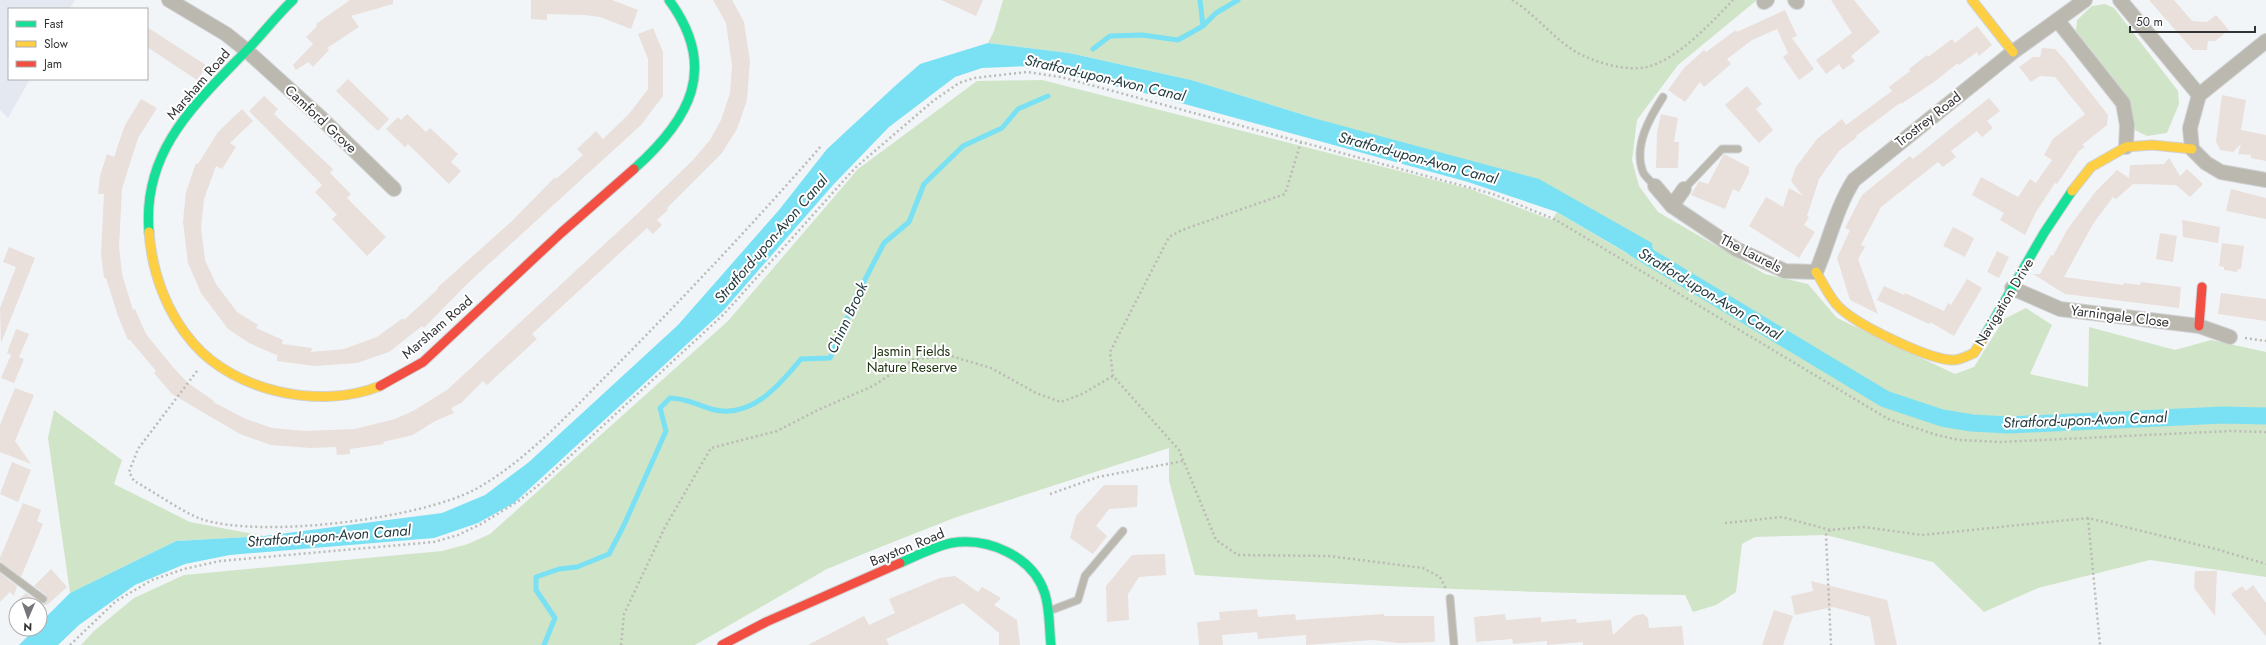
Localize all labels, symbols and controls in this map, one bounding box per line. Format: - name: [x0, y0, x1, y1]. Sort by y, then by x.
- legend: [8, 8, 148, 80]
- scale bar: [2130, 8, 2255, 34]
- text: 50 m: [2136, 13, 2163, 31]
- text: Fast: [44, 15, 63, 33]
- text: Slow: [44, 35, 69, 53]
- street label: Marsham Road: [162, 44, 234, 124]
- water label: Stratford-upon-Avon Canal: [1023, 49, 1188, 107]
- text: Jam: [42, 55, 62, 73]
- street label: Camford Grove: [281, 80, 361, 158]
- street label: Trostrey Road: [1891, 87, 1965, 151]
- water label: Stratford-upon-Avon Canal: [1336, 126, 1501, 190]
- water label: Stratford-upon-Avon Canal: [709, 169, 834, 308]
- street label: The Laurels: [1717, 229, 1785, 277]
- water label: Stratford-upon-Avon Canal: [1634, 242, 1787, 346]
- street label: Navigation Drive: [1970, 254, 2038, 350]
- water label: Chinn Brook: [821, 278, 873, 357]
- street label: Marsham Road: [397, 291, 477, 363]
- street label: Yarningale Close: [2070, 300, 2170, 332]
- park label: Jasmin Fields Nature Reserve: [867, 341, 957, 377]
- water label: Stratford-upon-Avon Canal: [2003, 406, 2168, 434]
- water label: Stratford-upon-Avon Canal: [246, 519, 412, 553]
- street label: Bayston Road: [867, 523, 947, 571]
- north arrow: [8, 597, 48, 637]
- text: N: [23, 619, 32, 635]

